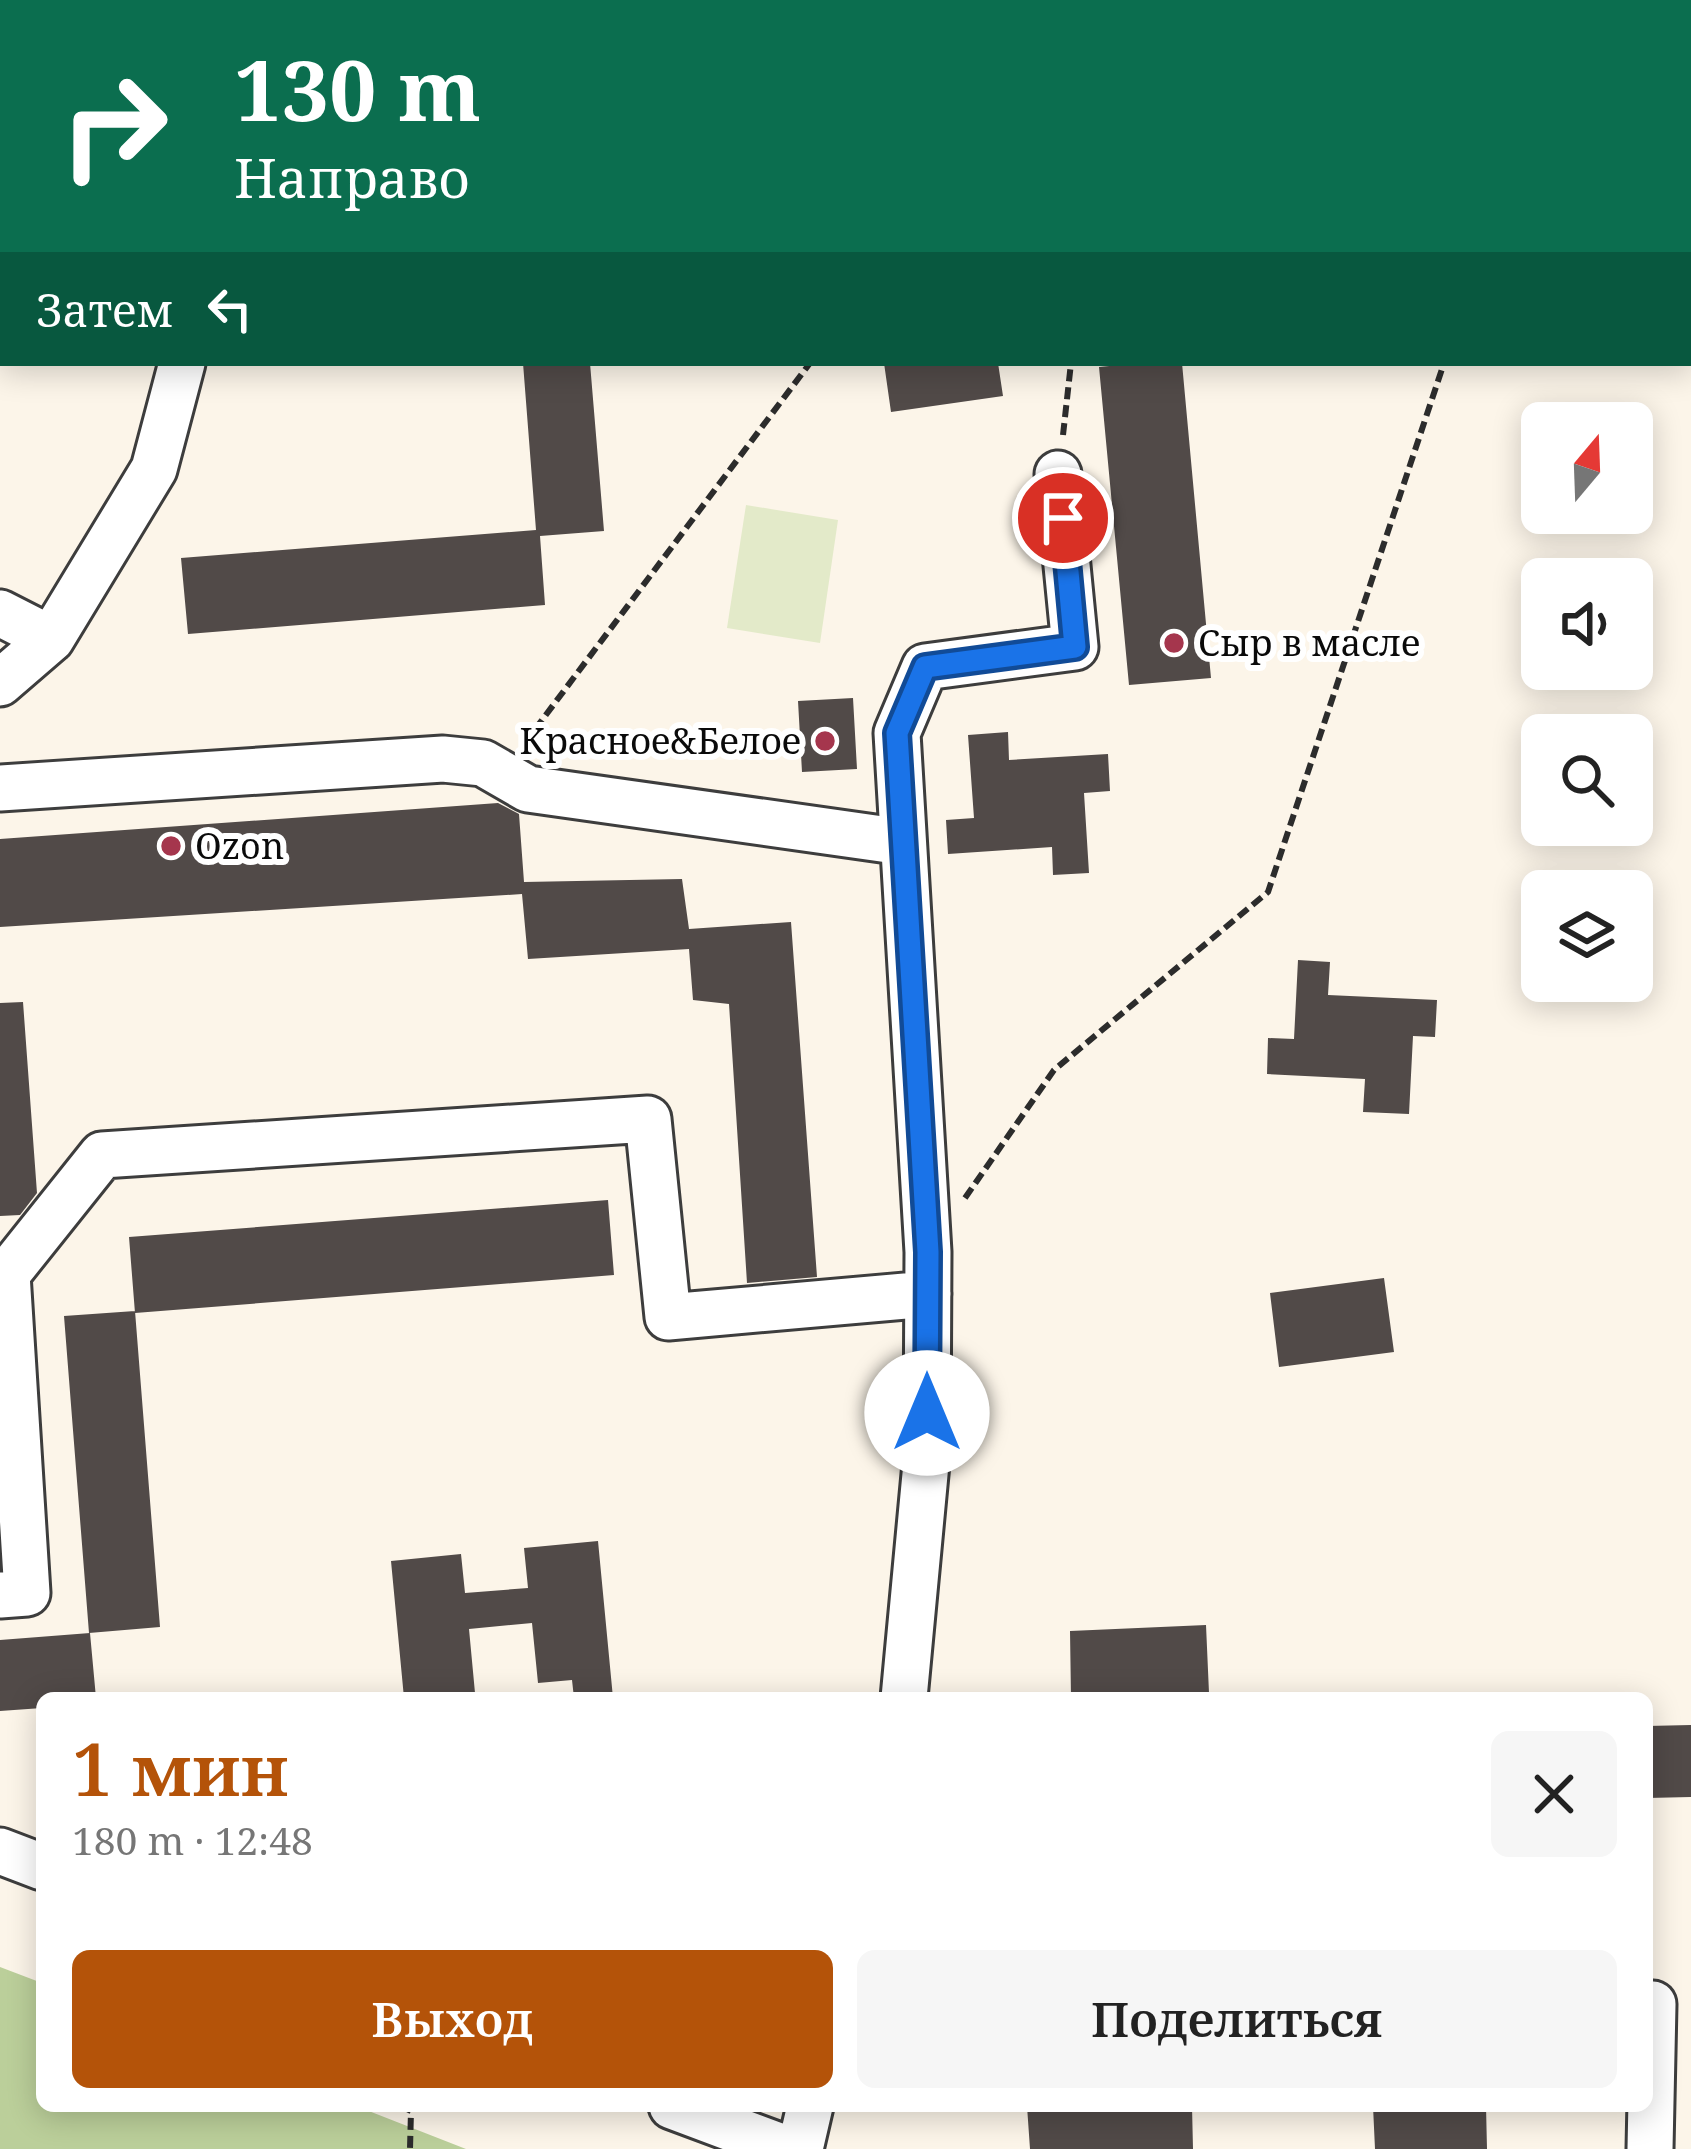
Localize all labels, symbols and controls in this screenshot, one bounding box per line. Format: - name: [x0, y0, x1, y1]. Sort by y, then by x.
- text: 130 m: [234, 31, 481, 146]
- icon: right: [36, 48, 192, 204]
- text: Направо: [234, 140, 470, 214]
- icon: left: [197, 276, 263, 342]
- text: Затем: [36, 279, 173, 340]
- north arrow: [1521, 402, 1653, 534]
- map controls: [1521, 402, 1653, 1002]
- pin: [1012, 467, 1114, 569]
- icon: arrive: [1030, 485, 1096, 551]
- button: sound: [1521, 558, 1653, 690]
- place label: Сыр в масле: [1198, 618, 1420, 667]
- marker: Сыр в масле: [1161, 630, 1187, 656]
- button: search: [1521, 714, 1653, 846]
- place label: Красное&Белое: [520, 716, 801, 765]
- marker: Красное&Белое: [812, 728, 838, 754]
- place label: Ozon: [195, 821, 284, 870]
- marker: Ozon: [158, 833, 184, 859]
- button: layers: [1521, 870, 1653, 1002]
- position arrow: [864, 1350, 990, 1476]
- text: 1 мин: [72, 1719, 289, 1817]
- button: close: [1491, 1731, 1617, 1857]
- text: 180 m · 12:48: [72, 1813, 313, 1866]
- button: Выход: [72, 1950, 833, 2088]
- button: Поделиться: [857, 1950, 1617, 2088]

